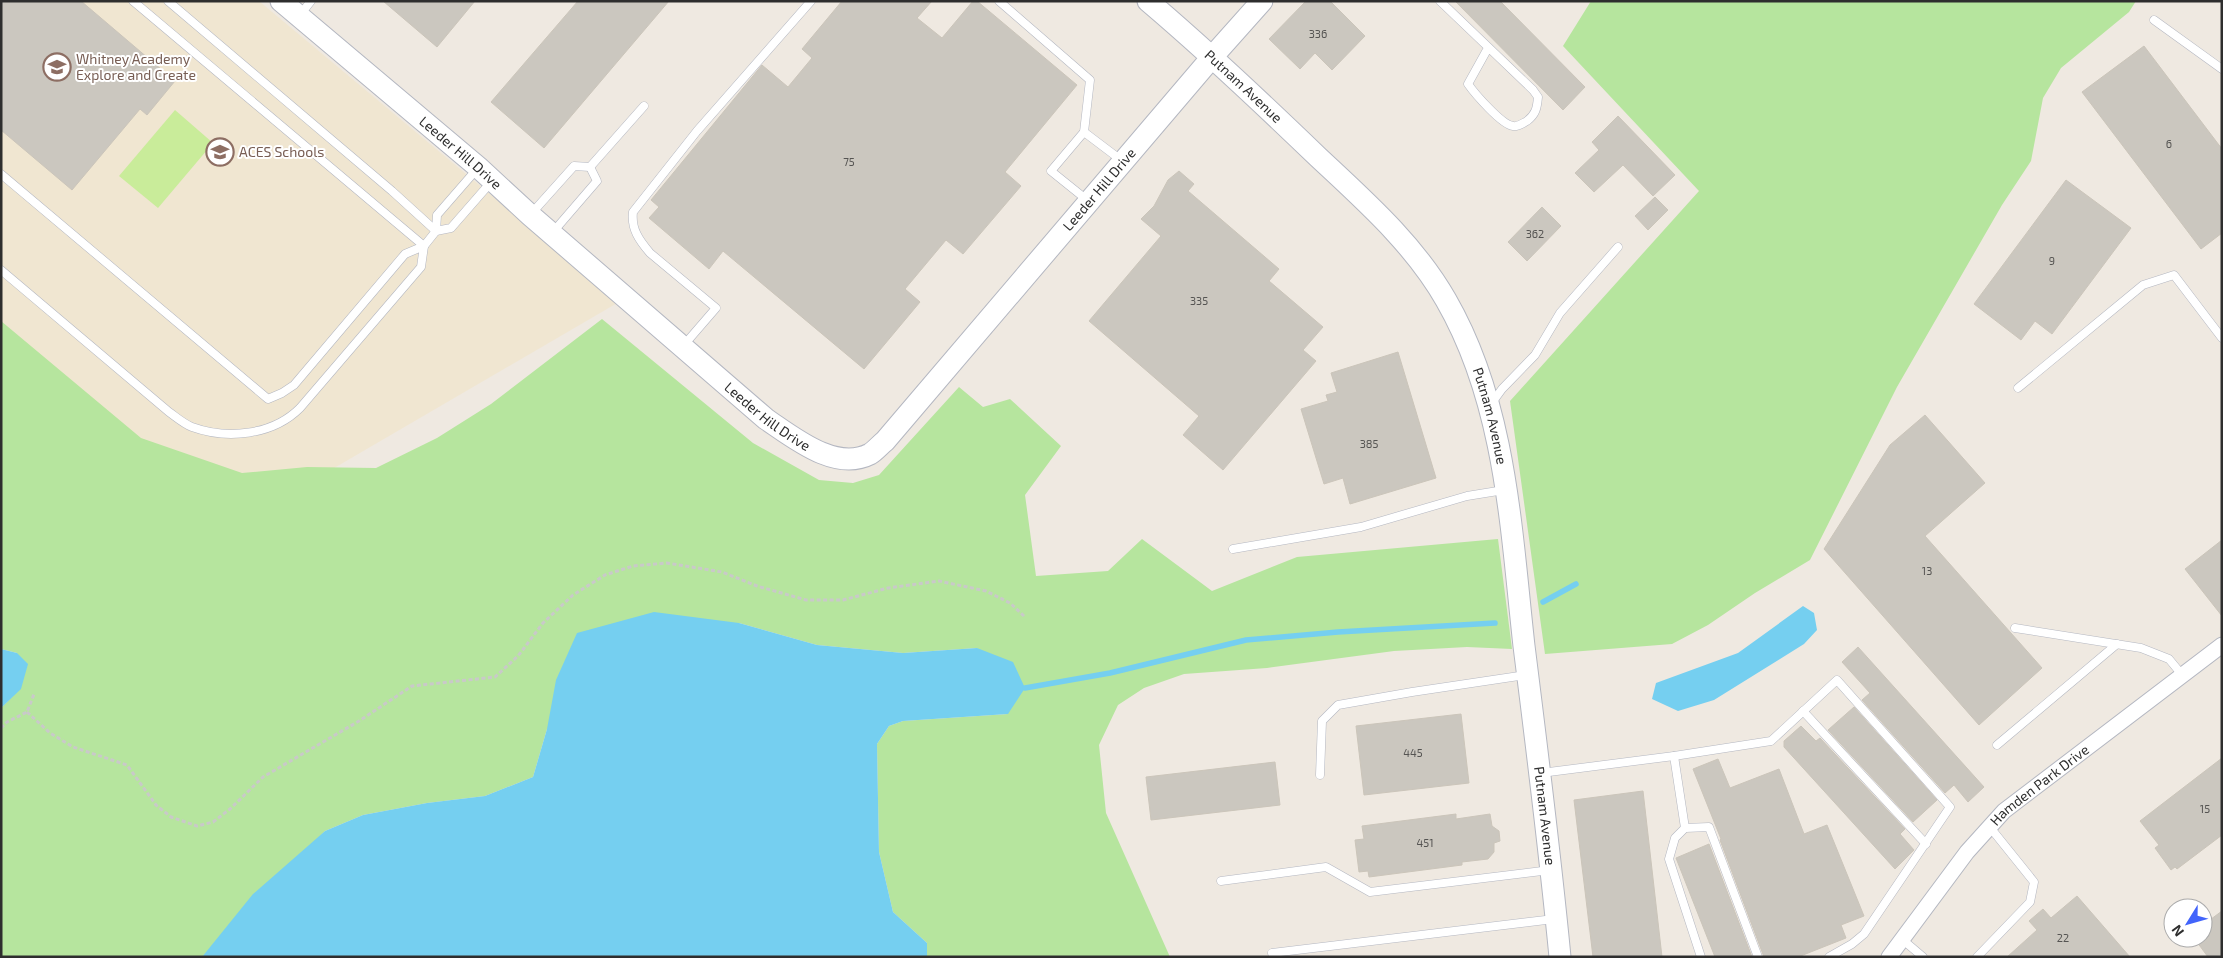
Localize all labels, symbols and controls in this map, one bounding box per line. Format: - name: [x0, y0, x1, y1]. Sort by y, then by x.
- house number: 336: [1309, 27, 1327, 40]
- street label: Putnam Avenue: [1202, 46, 1286, 126]
- place label: Whitney Academy Explore and Create: [76, 50, 196, 83]
- school or university icon: Whitney Academy Explore and Create: [42, 52, 72, 82]
- street label: Leeder Hill Drive: [416, 112, 506, 193]
- school or university icon: ACES Schools: [205, 137, 235, 167]
- house number: 6: [2166, 137, 2172, 150]
- place label: ACES Schools: [239, 143, 324, 160]
- street label: Leeder Hill Drive: [1059, 144, 1139, 234]
- house number: 75: [843, 155, 855, 168]
- house number: 362: [1526, 227, 1544, 240]
- house number: 9: [2049, 254, 2055, 267]
- house number: 335: [1190, 294, 1208, 307]
- street label: Putnam Avenue: [1470, 365, 1511, 466]
- street label: Leeder Hill Drive: [721, 378, 813, 454]
- house number: 385: [1360, 437, 1378, 450]
- house number: 13: [1922, 564, 1932, 577]
- street label: Hamden Park Drive: [1986, 741, 2092, 829]
- house number: 445: [1403, 746, 1423, 759]
- street label: Putnam Avenue: [1531, 765, 1559, 866]
- house number: 15: [2200, 802, 2210, 815]
- house number: 451: [1416, 836, 1434, 849]
- north arrow: [2163, 898, 2213, 948]
- text: N: [2167, 922, 2187, 940]
- house number: 22: [2057, 931, 2069, 944]

